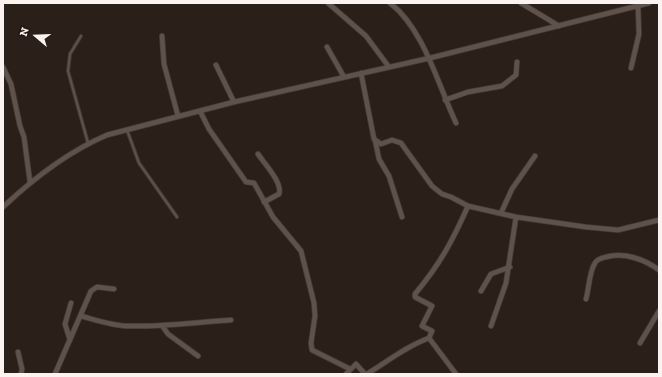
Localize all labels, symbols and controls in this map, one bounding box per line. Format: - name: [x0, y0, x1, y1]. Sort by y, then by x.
- north arrow: [16, 16, 56, 56]
- text: N: [17, 26, 32, 38]

